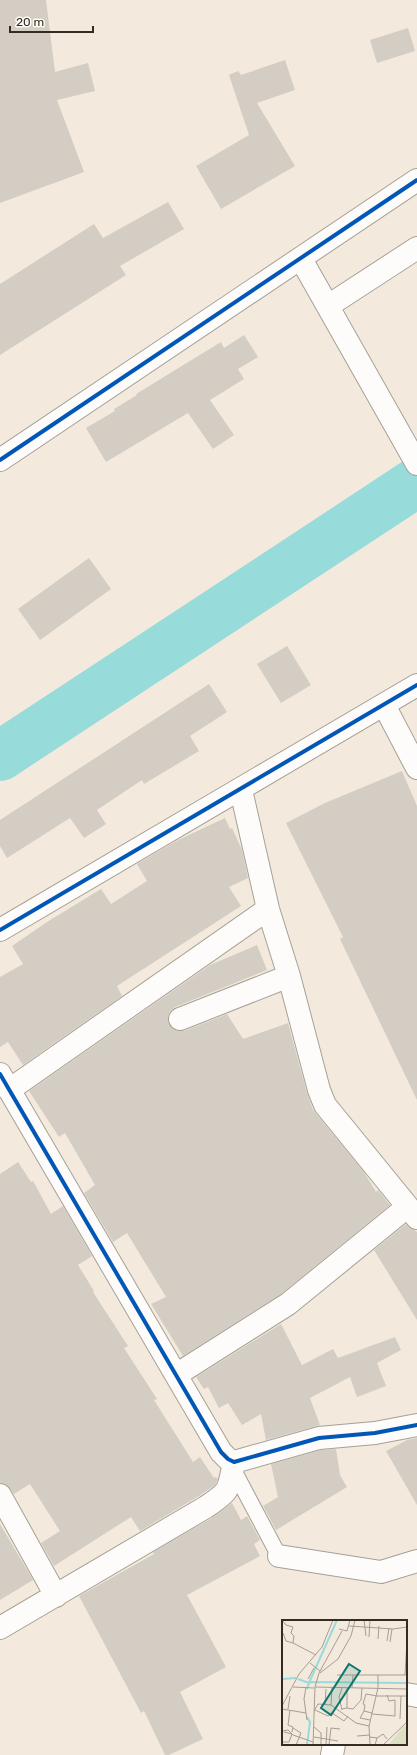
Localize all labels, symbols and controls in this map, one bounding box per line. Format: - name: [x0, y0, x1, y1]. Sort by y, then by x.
- scale bar: [10, 8, 93, 34]
- text: 20 m: [16, 15, 44, 29]
- inset map: [282, 1620, 407, 1745]

